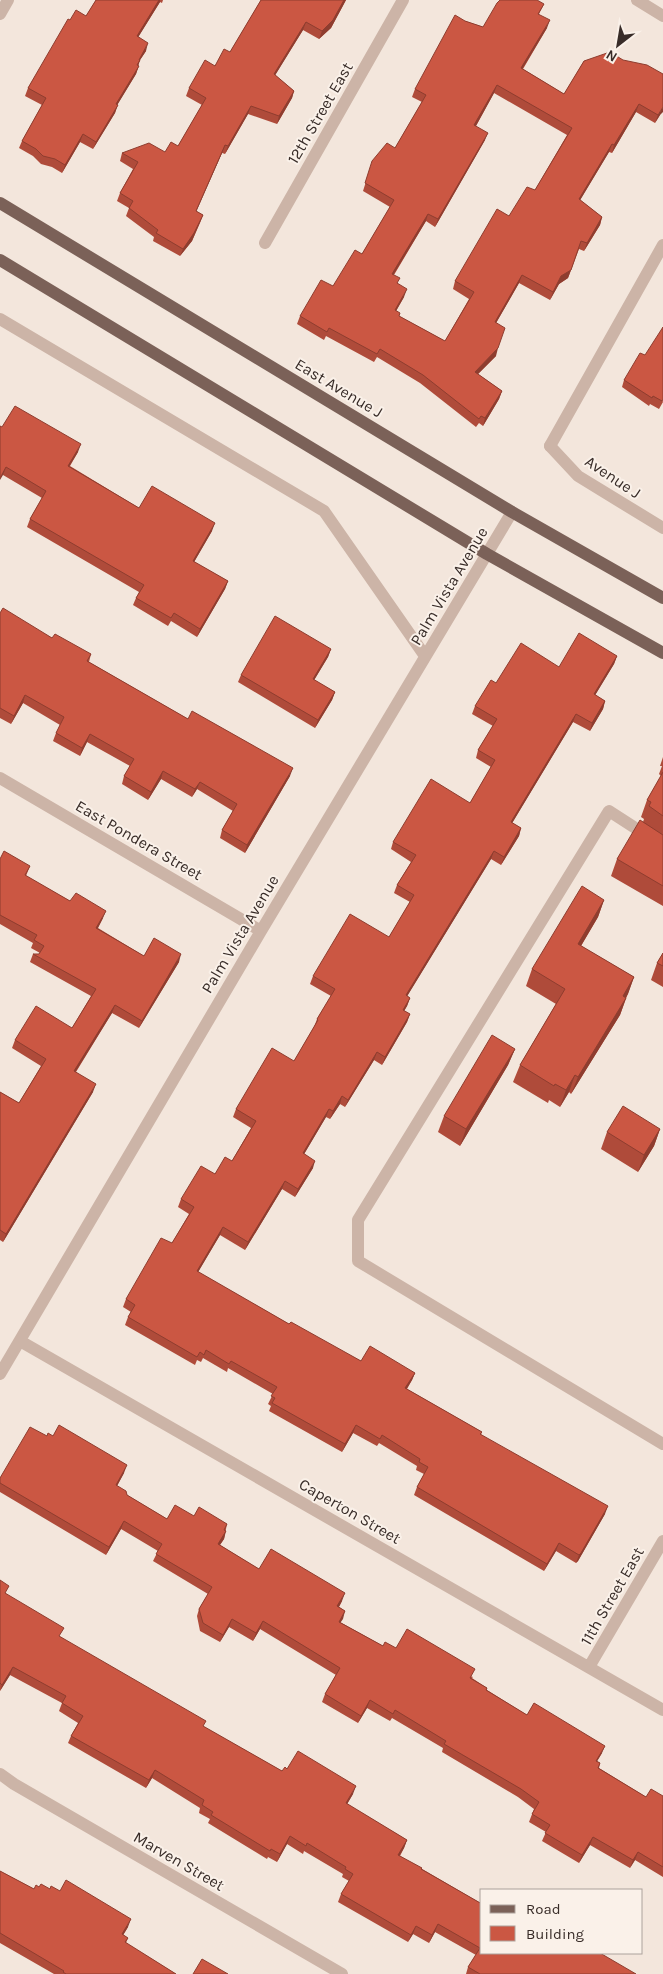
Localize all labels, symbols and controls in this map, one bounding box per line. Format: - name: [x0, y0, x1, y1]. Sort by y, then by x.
- north arrow: [593, 20, 643, 70]
- text: N: [603, 46, 620, 66]
- street label: 12th Street East: [283, 59, 357, 167]
- street label: East Avenue J: [292, 354, 386, 422]
- street label: Avenue J: [582, 452, 644, 502]
- street label: Palm Vista Avenue: [406, 524, 492, 648]
- street label: East Pondera Street: [72, 796, 206, 884]
- street label: Palm Vista Avenue: [197, 872, 283, 996]
- street label: Caperton Street: [296, 1474, 404, 1548]
- street label: 11th Street East: [576, 1544, 648, 1648]
- street label: Marven Street: [130, 1827, 228, 1895]
- legend: [480, 1889, 643, 1954]
- text: Road: [526, 1900, 561, 1918]
- text: Building: [526, 1925, 584, 1943]

